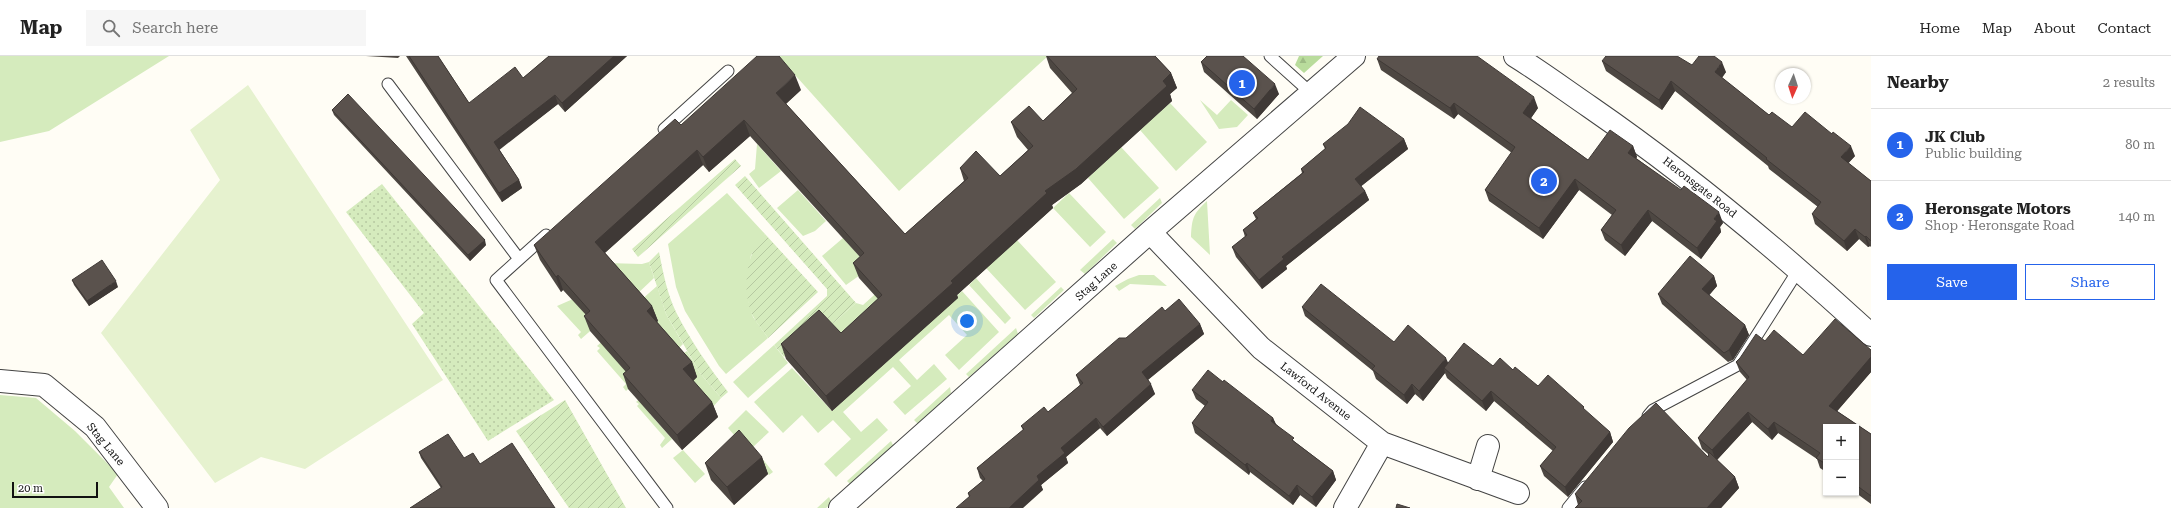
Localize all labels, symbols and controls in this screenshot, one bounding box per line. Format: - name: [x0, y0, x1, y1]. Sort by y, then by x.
- search box: [86, 10, 366, 46]
- text: Map: [20, 16, 62, 39]
- icon: search: [100, 17, 122, 39]
- text: Search here: [132, 19, 218, 37]
- text: Home: [1919, 20, 1960, 36]
- text: Map: [1982, 20, 2012, 36]
- text: About: [2034, 20, 2076, 36]
- text: Contact: [2098, 20, 2151, 36]
- pin: 1: [1229, 68, 1255, 98]
- north arrow: [1775, 68, 1811, 104]
- text: Nearby: [1887, 72, 1949, 92]
- text: 2 results: [2103, 75, 2155, 90]
- text: JK Club: [1925, 128, 1985, 146]
- text: 1: [1896, 137, 1904, 152]
- text: 80 m: [2125, 137, 2155, 152]
- text: Public building: [1925, 146, 2022, 161]
- street label: Heronsgate Road: [1660, 154, 1739, 220]
- pin: 2: [1531, 166, 1557, 196]
- text: Heronsgate Motors: [1925, 200, 2071, 218]
- text: 2: [1896, 209, 1904, 224]
- text: 140 m: [2118, 209, 2155, 224]
- text: Shop · Heronsgate Road: [1925, 218, 2075, 233]
- street label: Stag Lane: [1073, 259, 1120, 304]
- button: Save: [1887, 264, 2017, 300]
- button: Share: [2025, 264, 2155, 300]
- your location: [957, 311, 977, 331]
- street label: Lawford Avenue: [1278, 360, 1354, 423]
- street label: Stag Lane: [84, 420, 127, 468]
- map controls: [1823, 424, 1859, 496]
- button: +: [1823, 424, 1859, 460]
- button: −: [1823, 460, 1859, 496]
- scale bar: [12, 480, 98, 499]
- text: 20 m: [18, 482, 43, 495]

